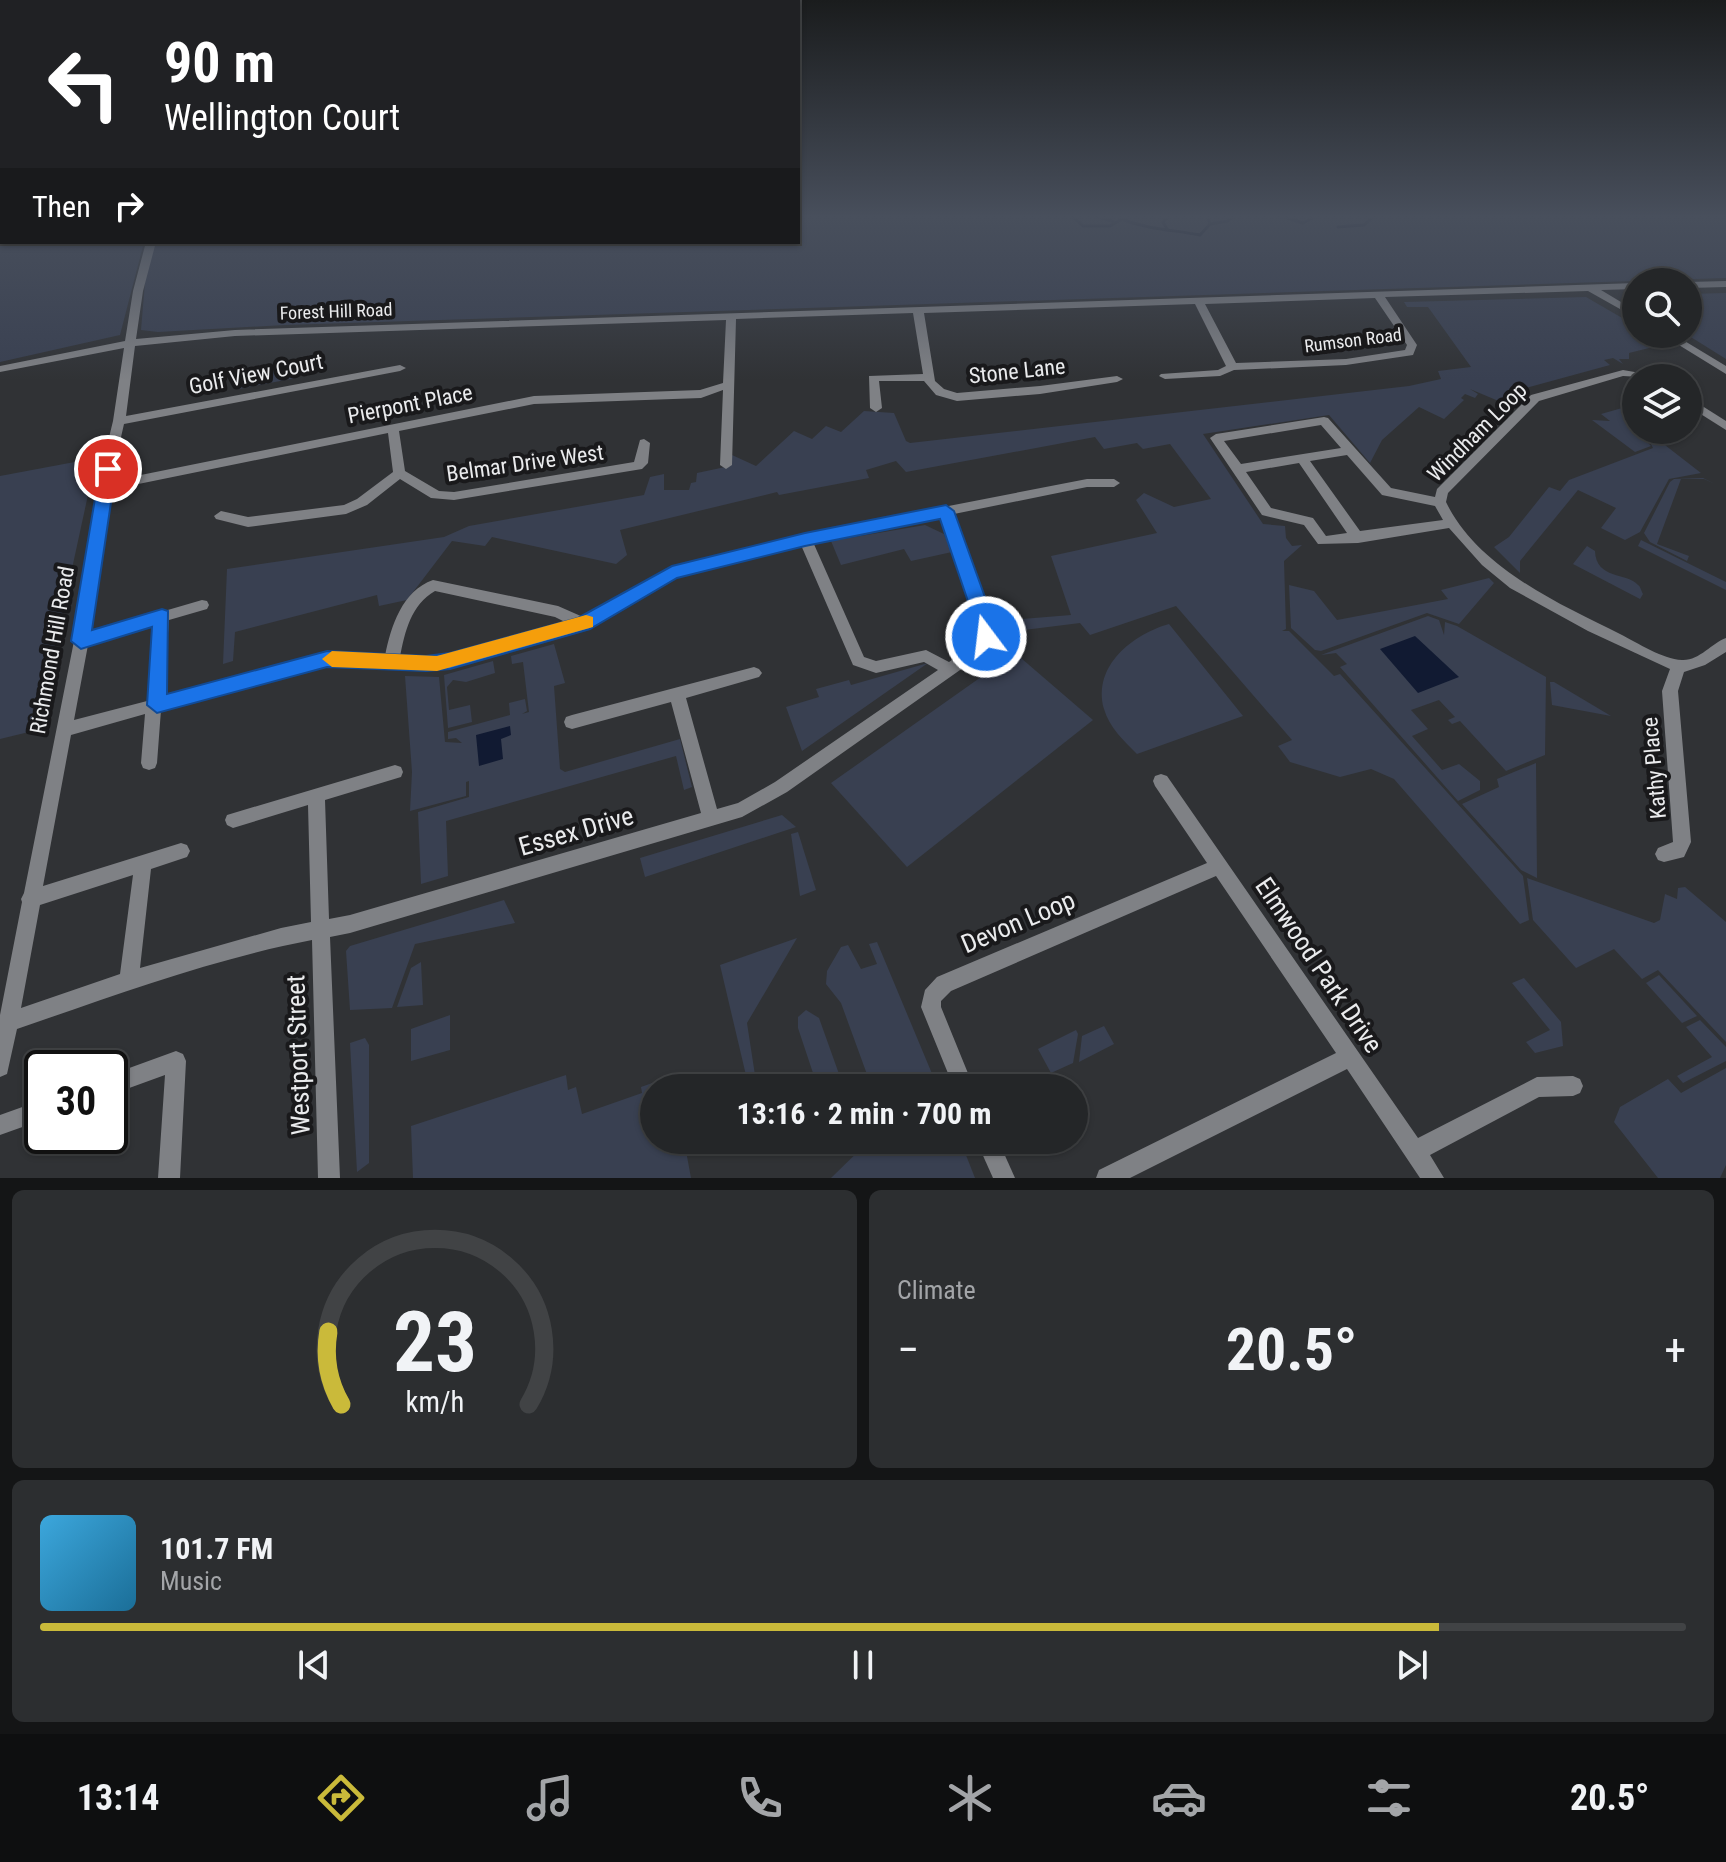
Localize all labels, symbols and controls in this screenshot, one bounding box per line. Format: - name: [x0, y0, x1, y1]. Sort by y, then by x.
- text: 90 m: [164, 30, 275, 96]
- icon: left: [32, 32, 136, 136]
- text: Wellington Court: [164, 97, 400, 139]
- icon: right: [107, 184, 151, 228]
- text: Then: [32, 189, 91, 224]
- map controls: [1622, 268, 1702, 444]
- button: search: [1622, 268, 1702, 348]
- street label: Forest Hill Road: [279, 299, 393, 323]
- street label: Rumson Road: [1303, 324, 1403, 356]
- street label: Golf View Court: [187, 349, 325, 399]
- street label: Stone Lane: [968, 354, 1066, 388]
- button: layers: [1622, 364, 1702, 444]
- street label: Windham Loop: [1422, 377, 1532, 487]
- street label: Pierpont Place: [345, 380, 475, 428]
- pin: [74, 435, 142, 503]
- street label: Belmar Drive West: [445, 440, 605, 486]
- icon: arrive: [86, 447, 130, 491]
- street label: Richmond Hill Road: [25, 564, 79, 736]
- position arrow: [944, 595, 1028, 679]
- street label: Kathy Place: [1637, 716, 1671, 820]
- street label: Essex Drive: [515, 800, 637, 862]
- street label: Elmwood Park Drive: [1249, 872, 1389, 1058]
- street label: Devon Loop: [957, 885, 1079, 959]
- street label: Westport Street: [280, 974, 316, 1136]
- speed limit sign: 30: [24, 1050, 128, 1154]
- text: 13:16 · 2 min · 700 m: [737, 1096, 991, 1131]
- text: Climate: [897, 1275, 976, 1305]
- text: 23: [392, 1294, 477, 1391]
- text: 20.5°: [1226, 1314, 1357, 1385]
- text: −: [897, 1324, 919, 1376]
- text: +: [1664, 1324, 1686, 1376]
- text: km/h: [405, 1385, 464, 1419]
- text: 101.7 FM: [160, 1531, 273, 1566]
- text: Music: [160, 1566, 222, 1596]
- icon: previous: [292, 1643, 336, 1687]
- icon: pause: [841, 1643, 885, 1687]
- icon: next: [1390, 1643, 1434, 1687]
- icon: directions: [313, 1770, 369, 1826]
- icon: music: [522, 1770, 578, 1826]
- icon: phone: [732, 1770, 788, 1826]
- icon: climate: [942, 1770, 998, 1826]
- icon: car: [1151, 1770, 1207, 1826]
- icon: filters: [1361, 1770, 1417, 1826]
- text: 13:14: [77, 1777, 159, 1819]
- text: 20.5°: [1570, 1777, 1649, 1819]

